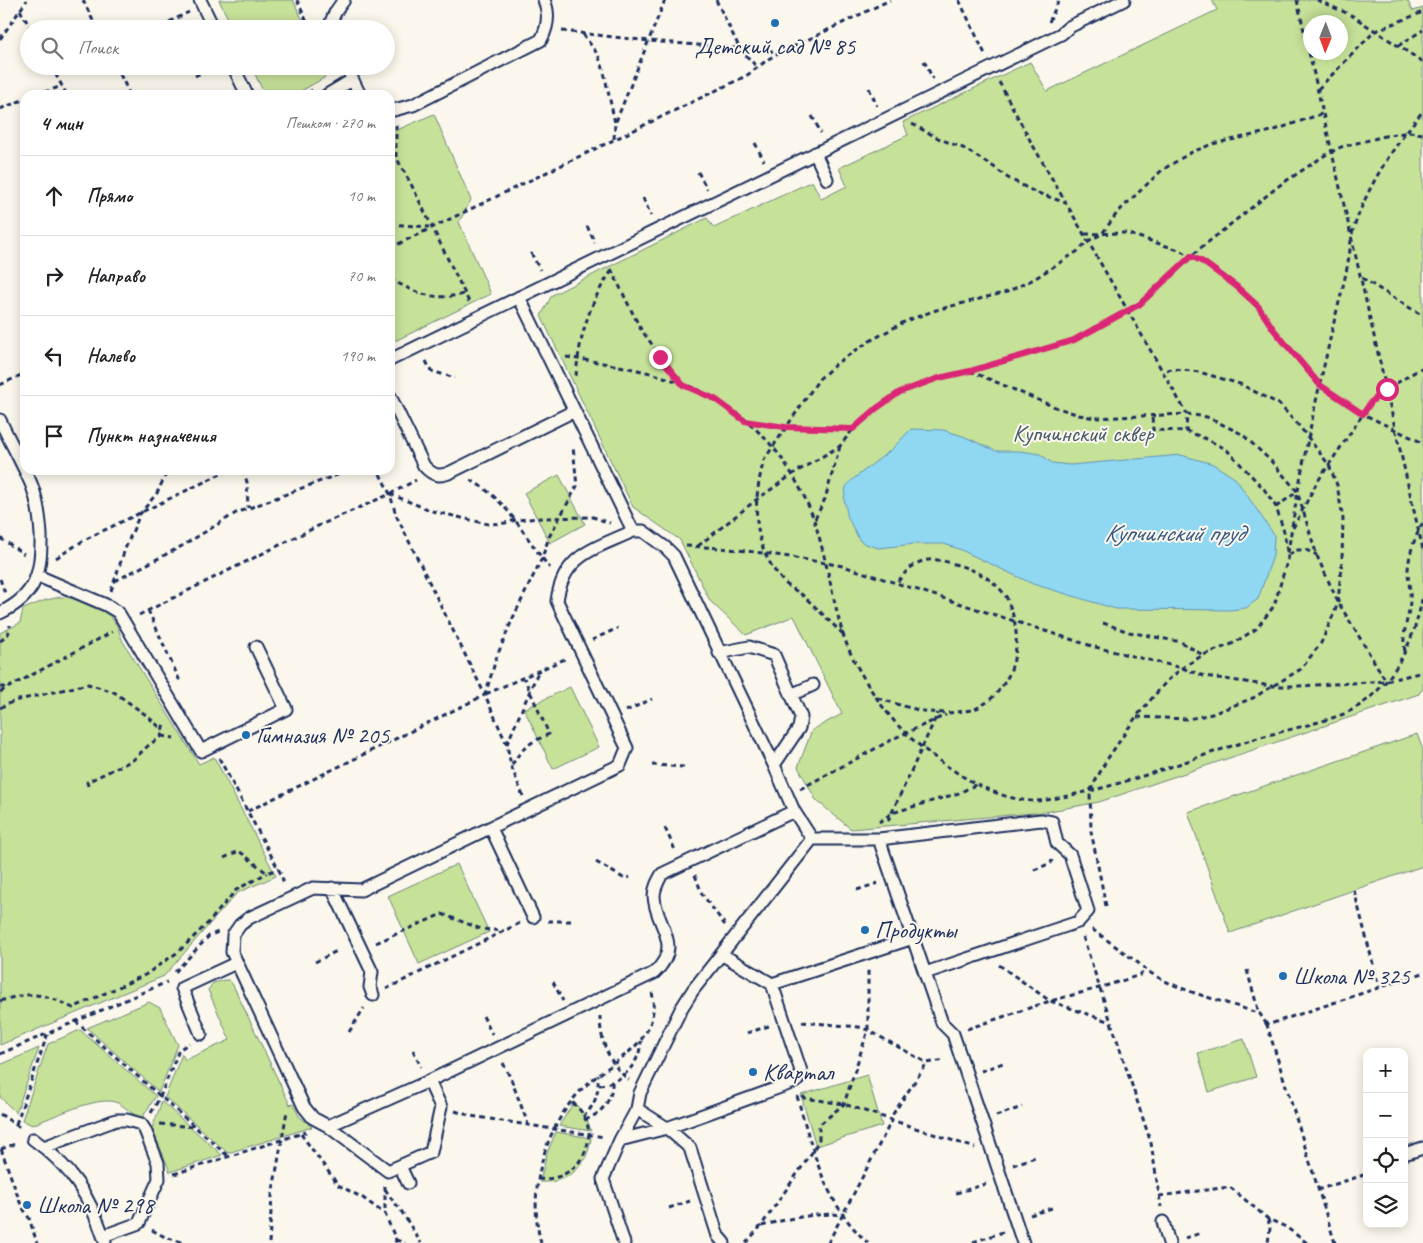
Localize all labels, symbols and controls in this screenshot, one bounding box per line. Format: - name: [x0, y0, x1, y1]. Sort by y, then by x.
- north arrow: [1303, 15, 1348, 60]
- marker: Детский сад № 85: [769, 17, 781, 29]
- search box: [20, 20, 395, 75]
- place label: Детский сад № 85: [695, 31, 857, 61]
- icon: search: [38, 34, 66, 62]
- text: Поиск: [78, 36, 118, 60]
- text: 4 мин: [40, 110, 83, 136]
- text: Пешком · 270 m: [286, 113, 375, 133]
- icon: ahead: [40, 182, 68, 210]
- text: Прямо: [87, 184, 132, 208]
- text: 10 m: [348, 186, 375, 206]
- icon: right: [40, 262, 68, 290]
- text: Направо: [87, 264, 145, 288]
- text: 70 m: [348, 266, 375, 286]
- icon: left: [40, 342, 68, 370]
- text: Налево: [87, 344, 135, 368]
- text: 190 m: [341, 346, 375, 366]
- route end: [649, 346, 672, 369]
- route start: [1376, 378, 1399, 401]
- park label: Купчинский сквер: [1013, 418, 1154, 448]
- icon: arrive: [40, 422, 68, 450]
- text: Пункт назначения: [87, 424, 216, 448]
- water label: Купчинский пруд: [1104, 517, 1250, 549]
- place label: Гимназия № 205: [256, 720, 390, 750]
- marker: Гимназия № 205: [240, 729, 252, 741]
- place label: Продукты: [875, 915, 959, 945]
- marker: Продукты: [859, 924, 871, 936]
- place label: Школа № 325: [1293, 961, 1411, 991]
- marker: Школа № 325: [1277, 970, 1289, 982]
- map controls: [1363, 1048, 1408, 1228]
- button: +: [1363, 1048, 1408, 1093]
- place label: Квартал: [763, 1057, 835, 1087]
- marker: Квартал: [747, 1066, 759, 1078]
- button: −: [1363, 1093, 1408, 1138]
- button: locate: [1363, 1138, 1408, 1183]
- button: layers: [1363, 1183, 1408, 1228]
- place label: Школа № 298: [37, 1190, 156, 1220]
- marker: Школа № 298: [21, 1199, 33, 1211]

